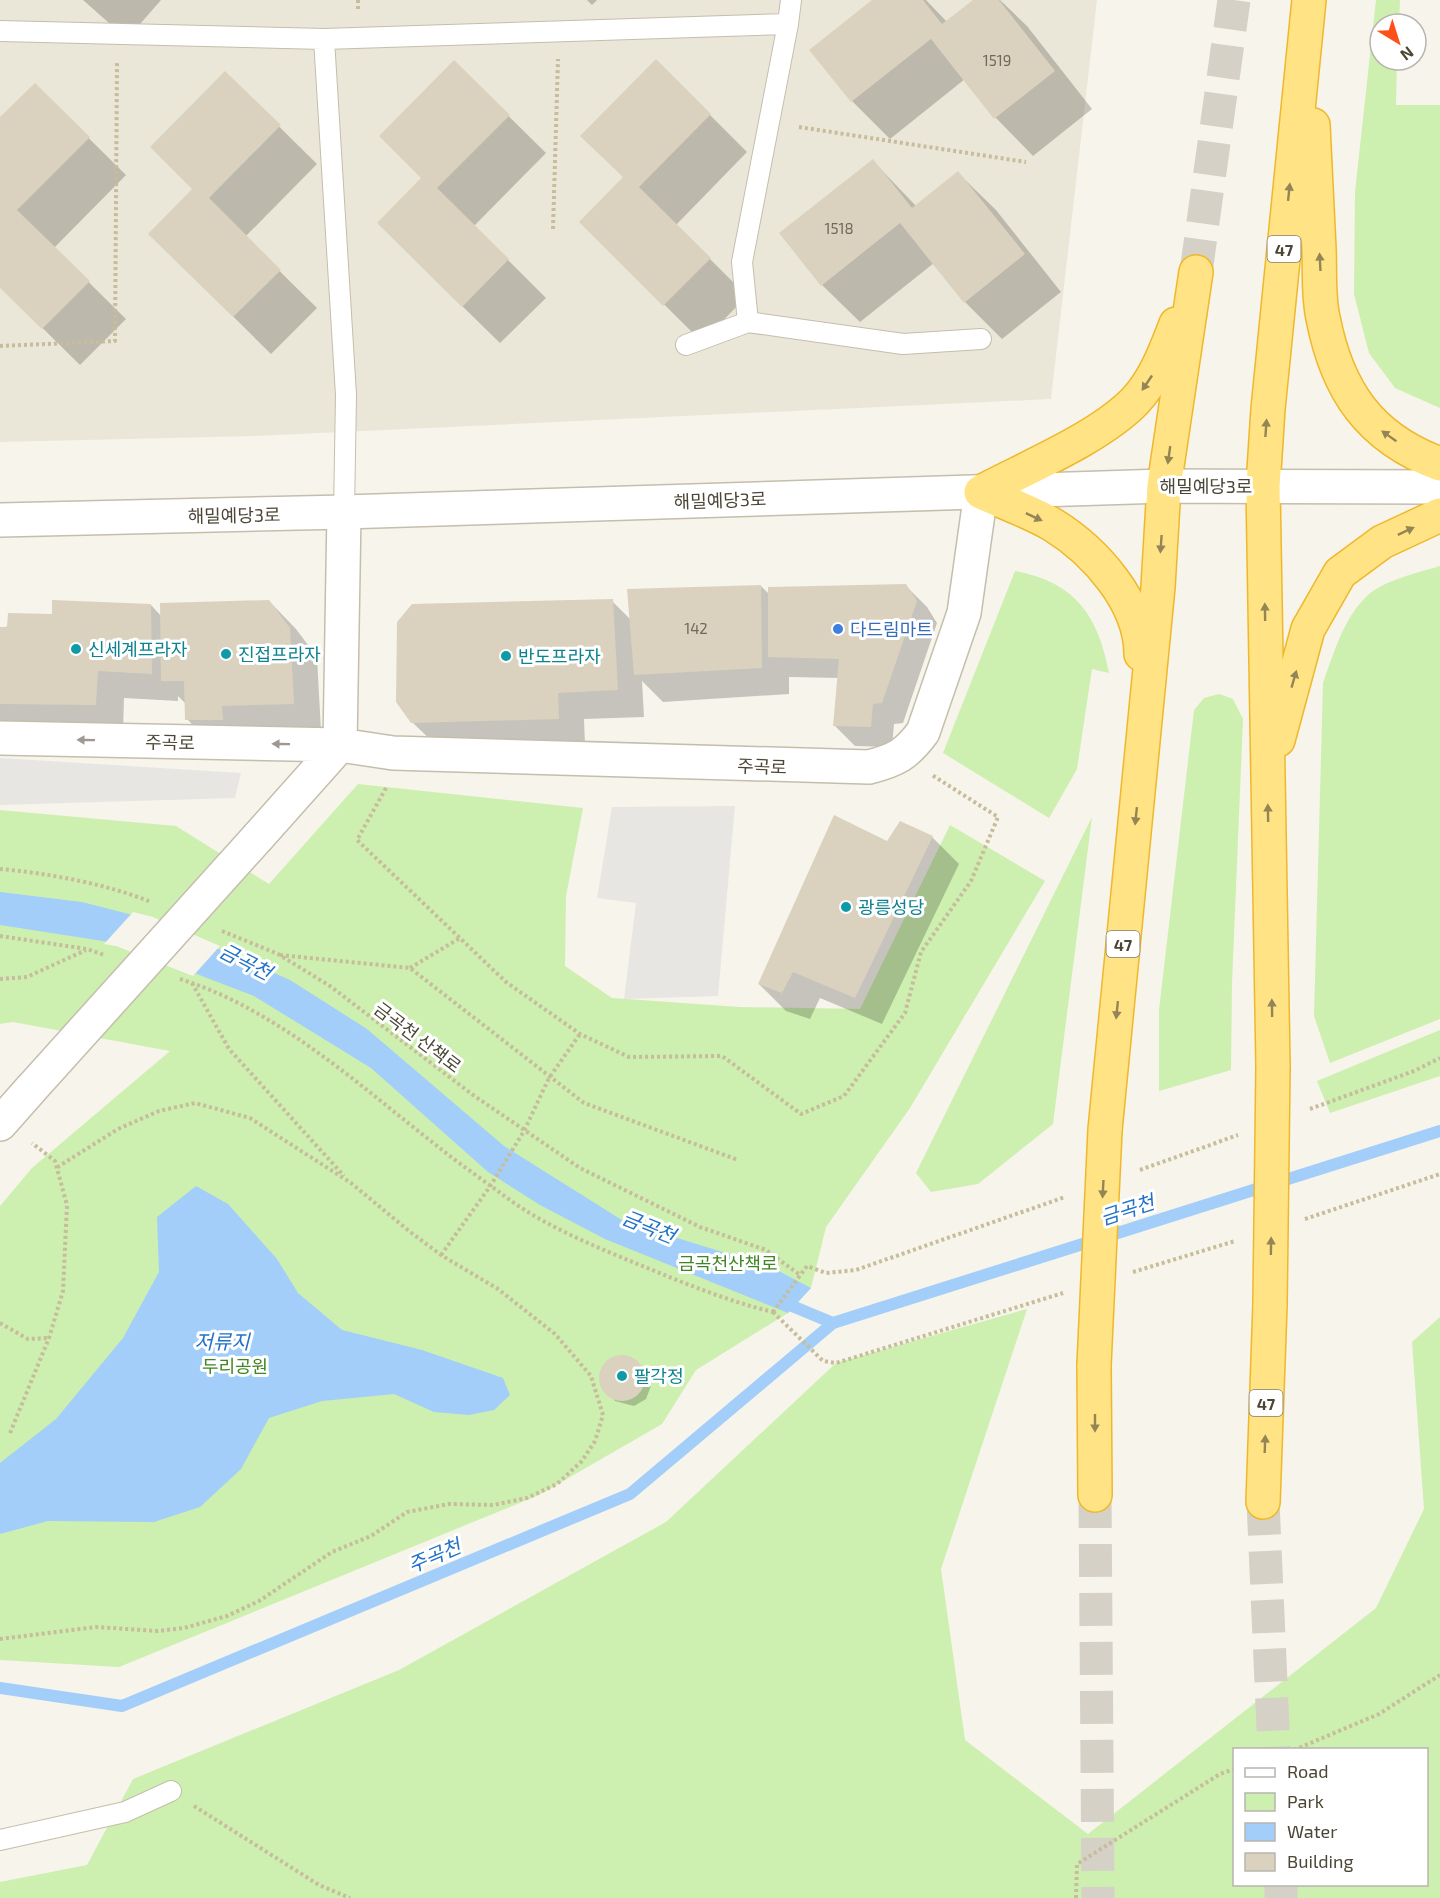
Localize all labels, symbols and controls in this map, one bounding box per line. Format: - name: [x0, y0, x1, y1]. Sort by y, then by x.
- north arrow: [1368, 12, 1428, 72]
- text: N: [1397, 43, 1418, 65]
- house number: 1519: [983, 51, 1011, 69]
- one-way arrow: [1284, 182, 1294, 201]
- house number: 1518: [824, 219, 854, 237]
- road number: 47: [1268, 236, 1300, 262]
- one-way arrow: [1315, 253, 1324, 272]
- one-way arrow: [1142, 375, 1153, 391]
- one-way arrow: [1262, 418, 1271, 437]
- one-way arrow: [1381, 430, 1397, 442]
- one-way arrow: [1165, 445, 1174, 464]
- street label: 해밀예당3로: [1160, 475, 1252, 497]
- street label: 해밀예당3로: [673, 487, 767, 513]
- street label: 해밀예당3로: [187, 503, 281, 527]
- one-way arrow: [1026, 512, 1043, 521]
- one-way arrow: [1398, 526, 1415, 535]
- one-way arrow: [1156, 535, 1165, 554]
- one-way arrow: [1260, 603, 1270, 622]
- place label: 다드림마트: [850, 618, 933, 640]
- house number: 142: [684, 619, 708, 637]
- marker: 다드림마트: [831, 622, 845, 636]
- place label: 신세계프라자: [88, 638, 188, 660]
- marker: 신세계프라자: [69, 642, 83, 656]
- place label: 진접프라자: [238, 643, 321, 665]
- place label: 반도프라자: [518, 645, 601, 667]
- marker: 진접프라자: [219, 647, 233, 661]
- marker: 반도프라자: [499, 649, 513, 663]
- one-way arrow: [1290, 670, 1300, 688]
- street label: 주곡로: [145, 731, 195, 753]
- one-way arrow: [77, 735, 96, 745]
- one-way arrow: [272, 739, 291, 749]
- street label: 주곡로: [737, 754, 787, 778]
- one-way arrow: [1263, 803, 1273, 822]
- one-way arrow: [1131, 806, 1141, 825]
- place label: 광릉성당: [858, 896, 924, 918]
- marker: 광릉성당: [839, 900, 853, 914]
- road number: 47: [1106, 931, 1140, 957]
- water label: 금곡천: [216, 938, 278, 985]
- street label: 금곡천 산책로: [370, 997, 466, 1077]
- one-way arrow: [1267, 998, 1277, 1017]
- one-way arrow: [1112, 1000, 1122, 1019]
- one-way arrow: [1098, 1179, 1107, 1198]
- water label: 금곡천: [1097, 1188, 1159, 1229]
- water label: 금곡천: [619, 1205, 681, 1248]
- one-way arrow: [1266, 1236, 1276, 1255]
- park label: 금곡천산책로: [678, 1252, 778, 1274]
- water label: 저류지: [194, 1329, 251, 1353]
- park label: 두리공원: [202, 1355, 268, 1377]
- place label: 팔각정: [634, 1365, 684, 1387]
- marker: 팔각정: [615, 1369, 629, 1383]
- road number: 47: [1250, 1390, 1282, 1416]
- one-way arrow: [1090, 1414, 1100, 1433]
- one-way arrow: [1260, 1434, 1269, 1453]
- water label: 주곡천: [404, 1532, 466, 1577]
- legend: [1233, 1748, 1428, 1886]
- text: Road: [1287, 1760, 1328, 1782]
- text: Park: [1287, 1790, 1324, 1812]
- text: Water: [1287, 1820, 1337, 1842]
- text: Building: [1287, 1850, 1354, 1872]

